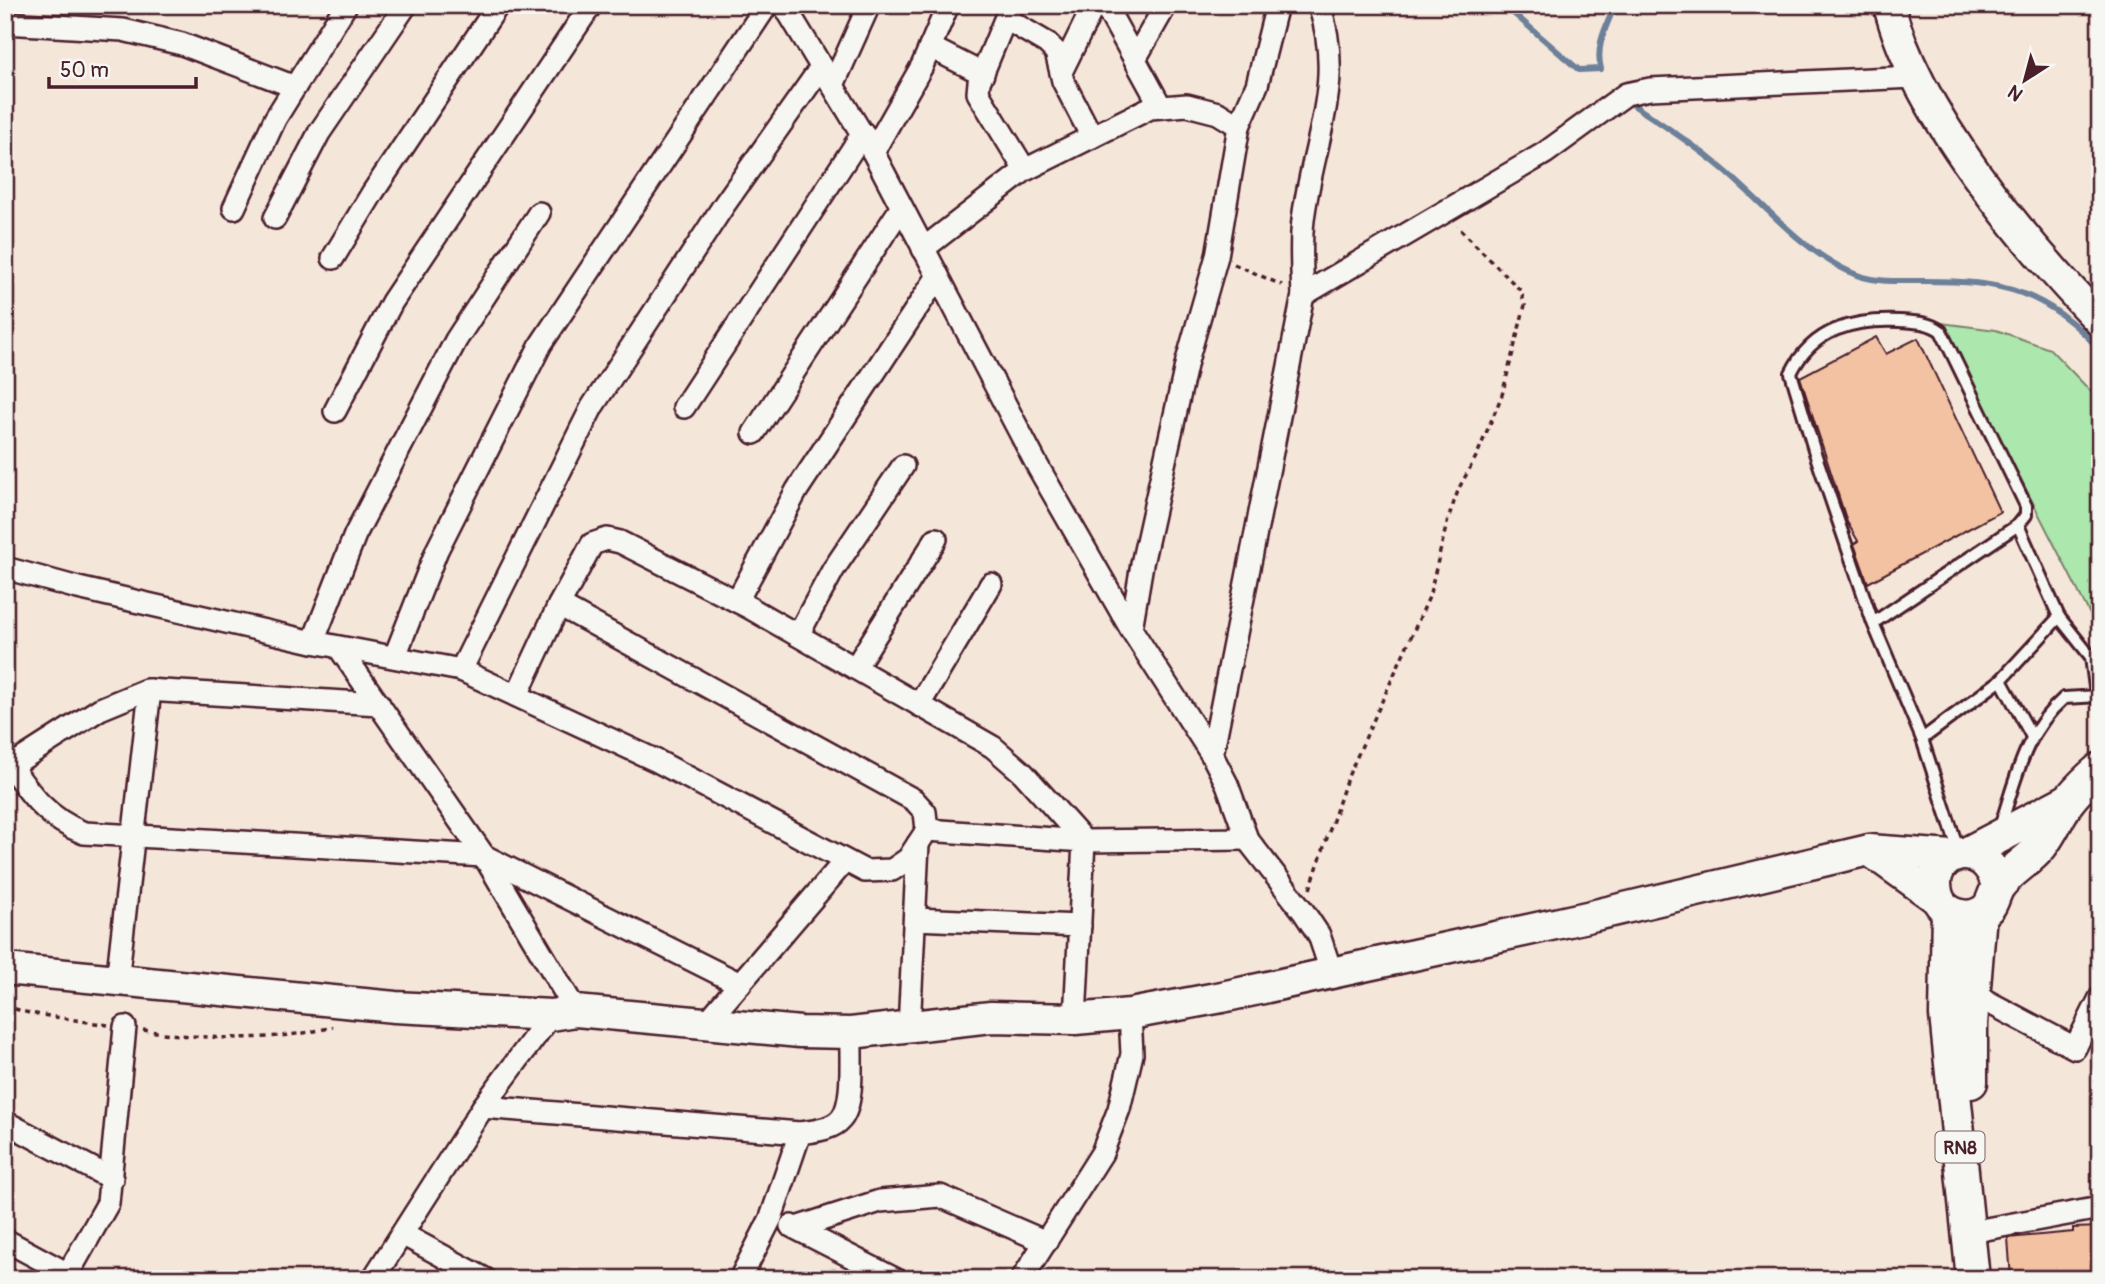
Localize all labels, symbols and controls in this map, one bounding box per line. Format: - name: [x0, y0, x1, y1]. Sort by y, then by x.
- scale bar: [49, 46, 196, 90]
- north arrow: [1990, 46, 2060, 116]
- text: 50 m: [60, 57, 109, 84]
- text: N: [2003, 79, 2028, 106]
- road number: RN8: [1936, 1132, 1984, 1162]

